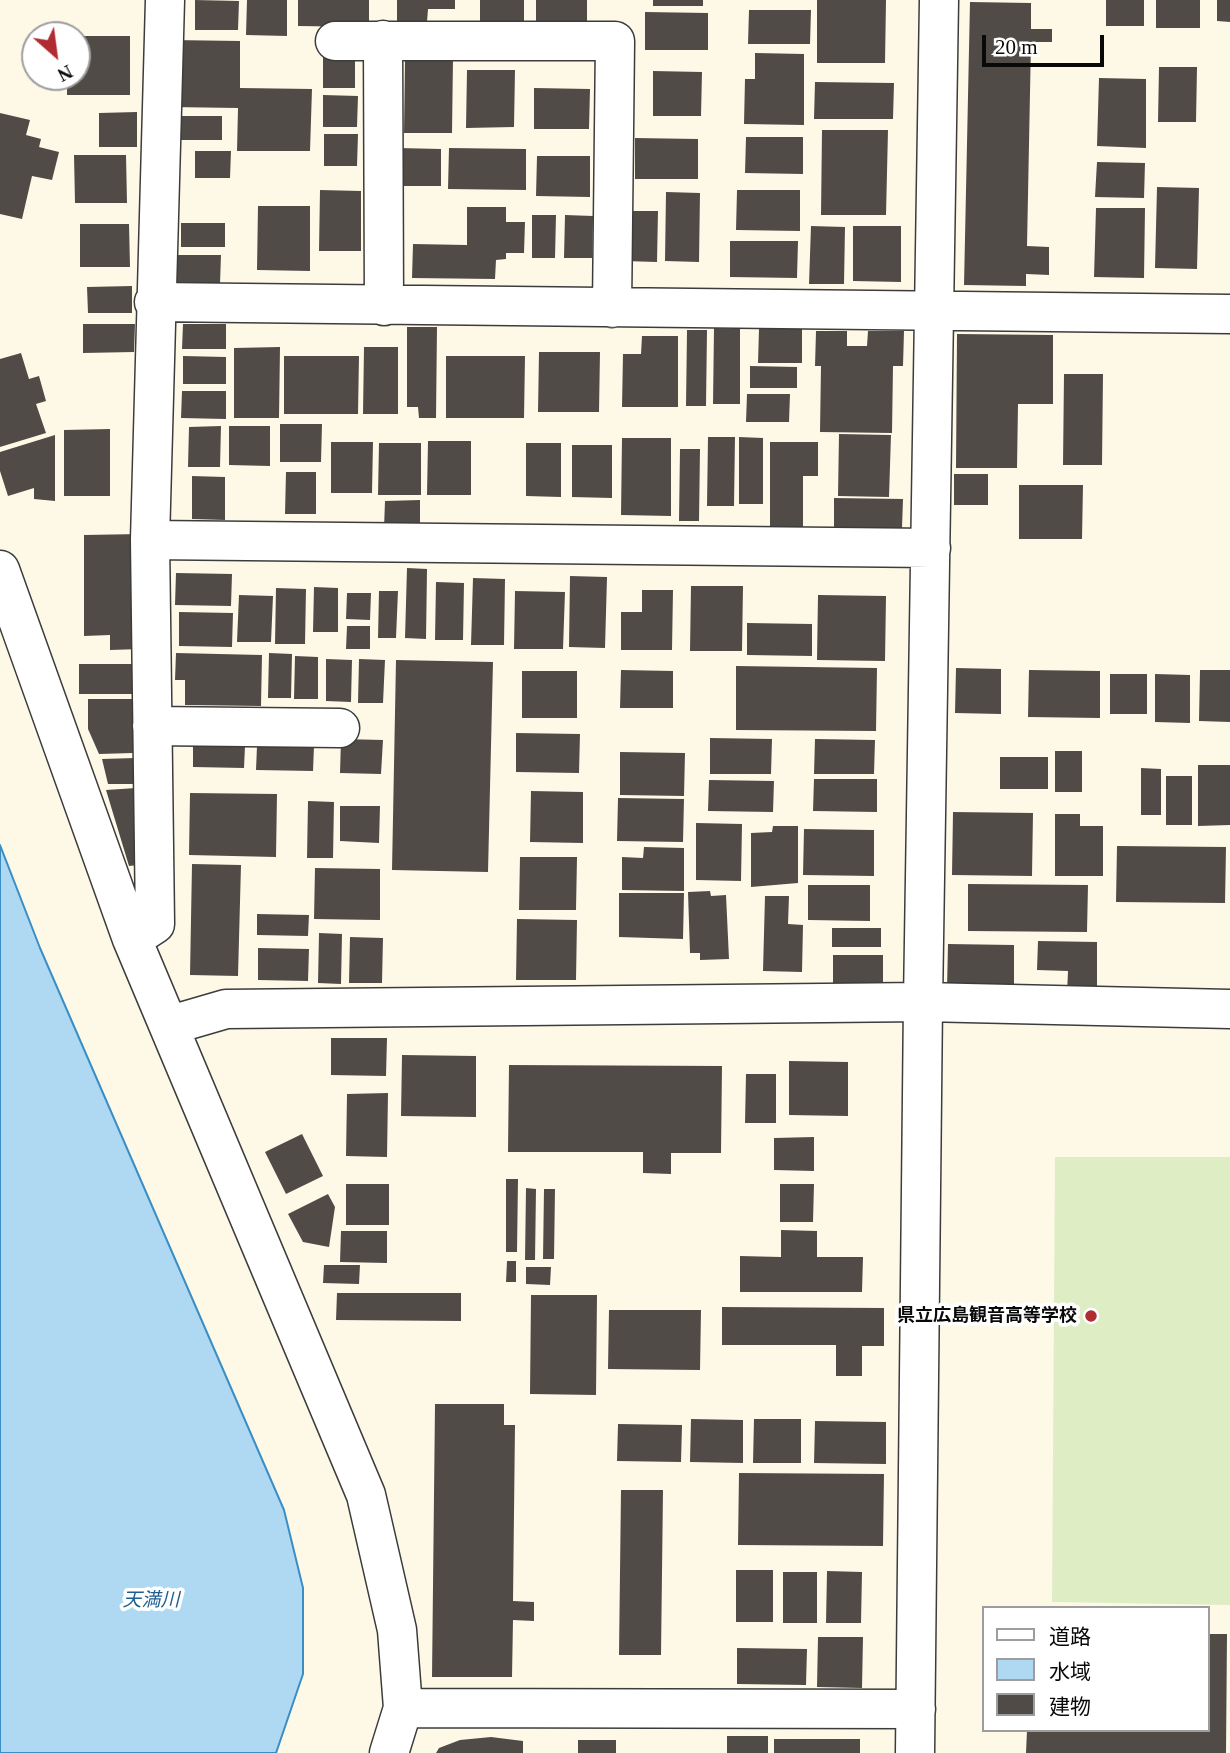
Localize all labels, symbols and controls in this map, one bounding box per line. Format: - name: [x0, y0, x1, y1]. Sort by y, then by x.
- north arrow: [21, 21, 91, 91]
- scale bar: [985, 21, 1108, 65]
- text: 20 m: [995, 35, 1038, 59]
- text: N: [54, 61, 76, 86]
- place label: 県立広島観音高等学校: [897, 1305, 1077, 1327]
- marker: 県立広島観音高等学校: [1083, 1308, 1099, 1324]
- water label: 天満川: [123, 1590, 179, 1612]
- legend: [982, 1606, 1209, 1732]
- text: 道路: [1049, 1625, 1091, 1649]
- text: 水域: [1049, 1660, 1091, 1684]
- text: 建物: [1049, 1695, 1091, 1719]

